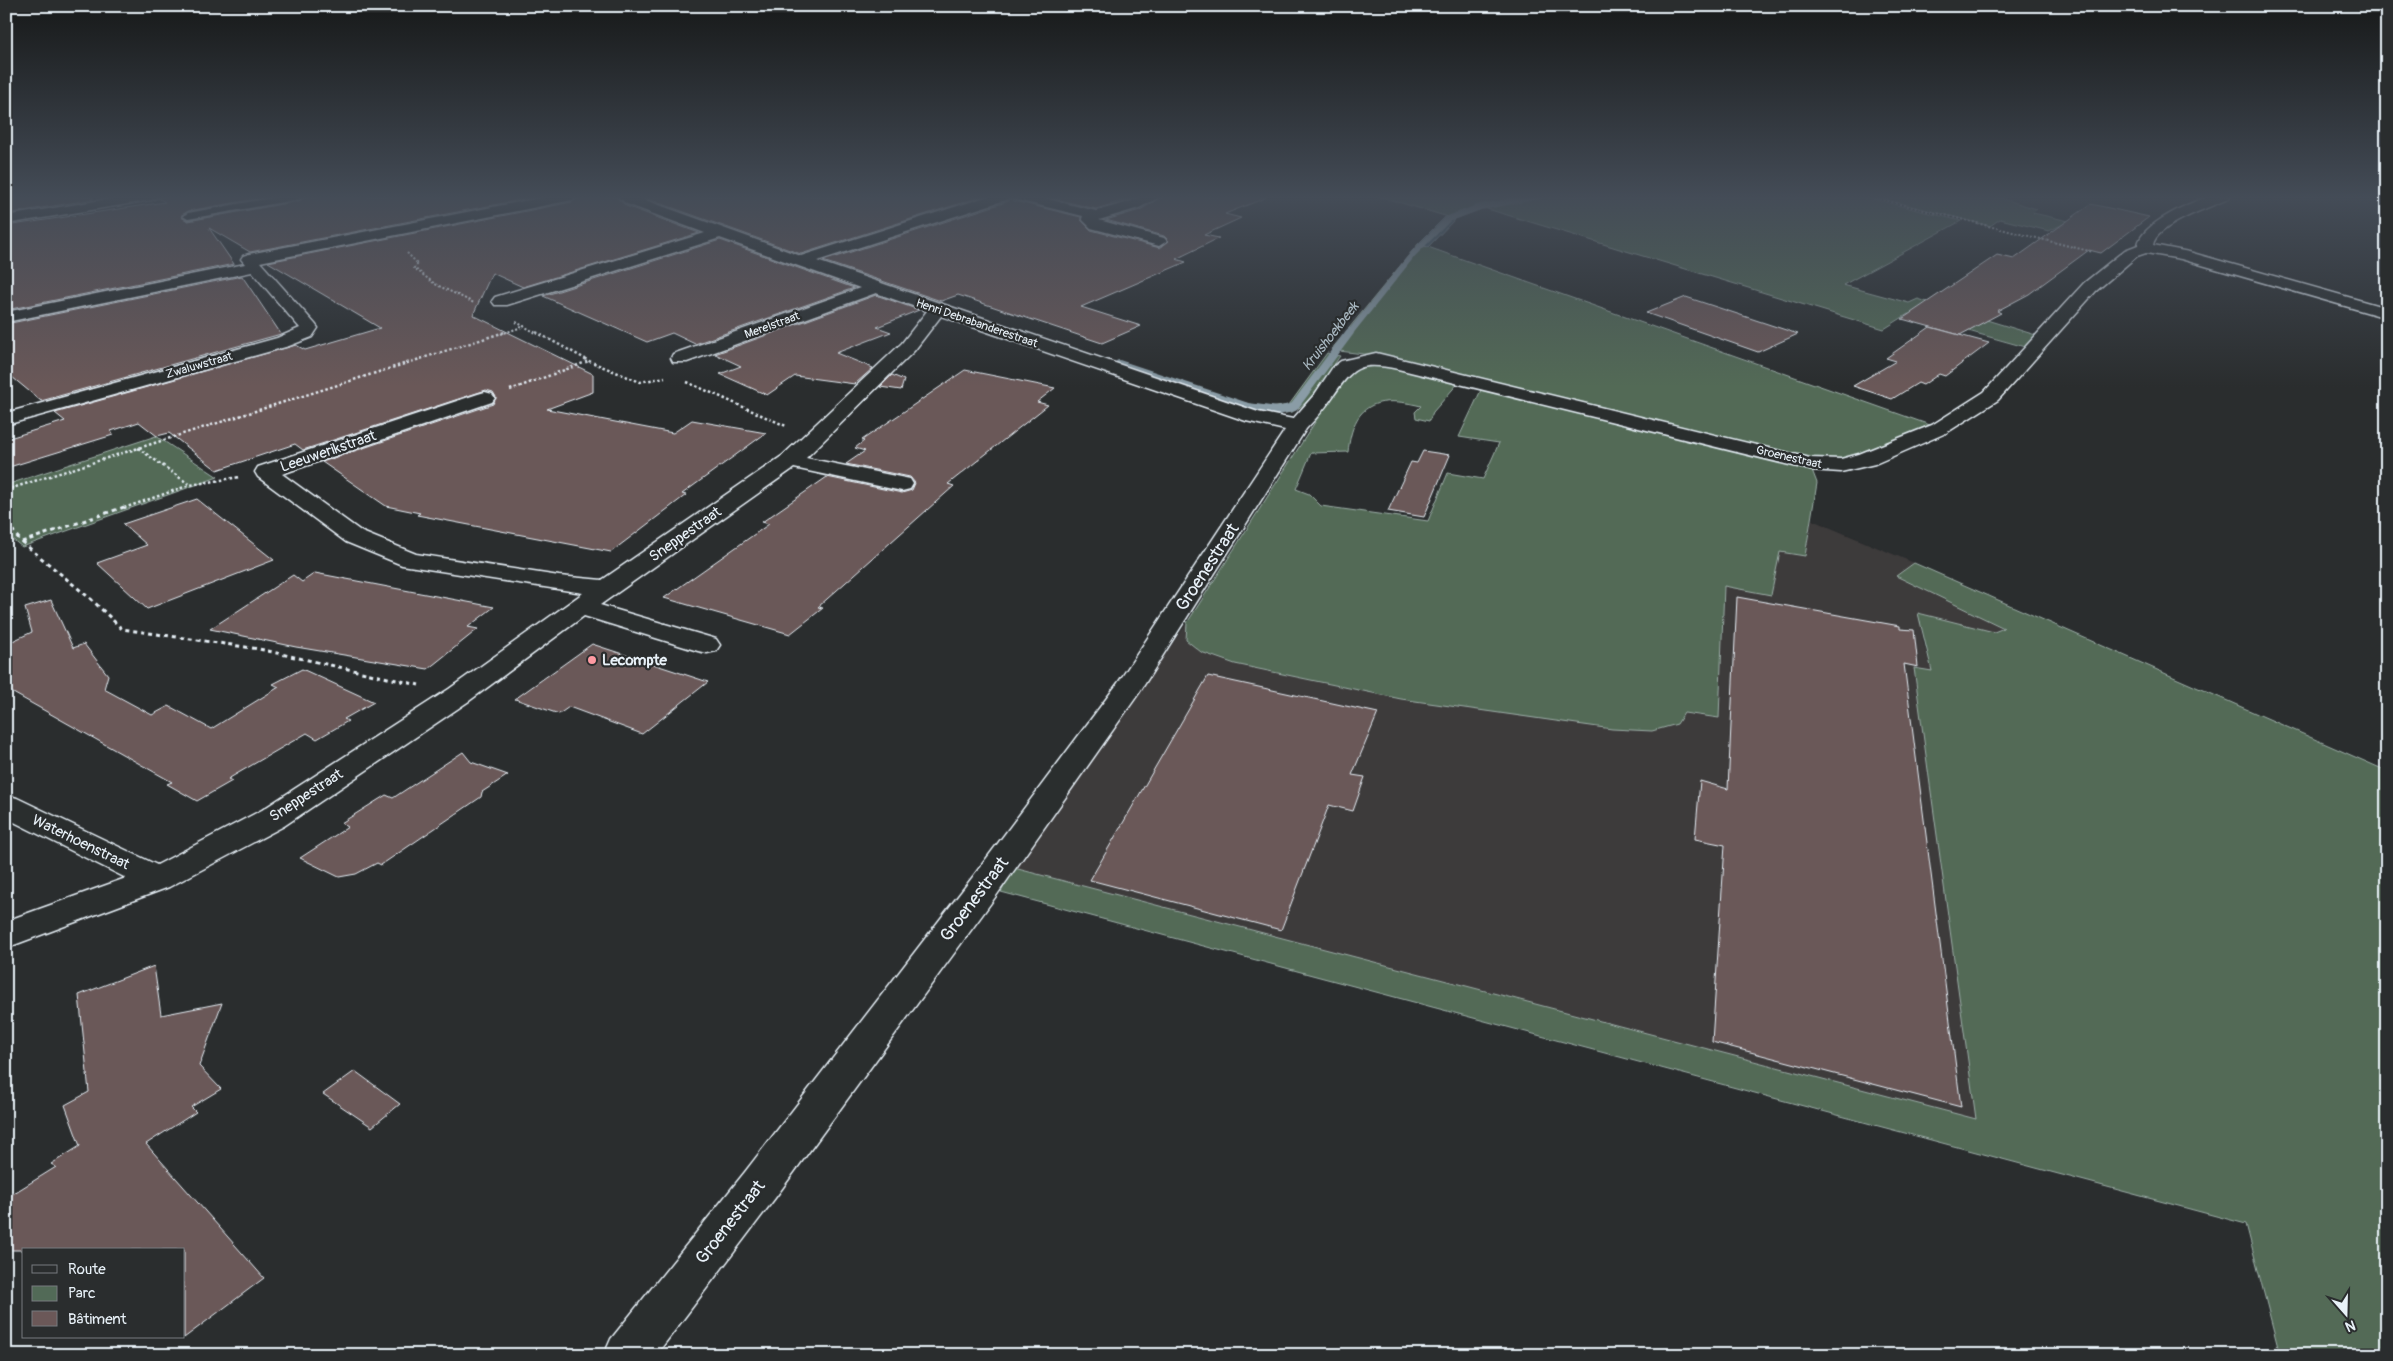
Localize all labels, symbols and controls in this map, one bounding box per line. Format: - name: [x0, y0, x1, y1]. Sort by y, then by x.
- street label: Henri Debrabanderestraat: [914, 296, 1040, 351]
- water label: Kruishoekbeek: [1298, 298, 1363, 374]
- street label: Merelstraat: [743, 309, 802, 342]
- street label: Zwaluwstraat: [164, 349, 234, 382]
- street label: Leeuwerikstraat: [278, 426, 380, 477]
- street label: Groenestraat: [1755, 443, 1823, 472]
- street label: Sneppestraat: [645, 502, 726, 566]
- street label: Groenestraat: [1170, 518, 1245, 616]
- place label: Lecompte: [602, 651, 668, 670]
- marker: Lecompte: [586, 654, 598, 666]
- street label: Sneppestraat: [266, 764, 347, 826]
- street label: Waterhoenstraat: [29, 811, 134, 875]
- street label: Groenestraat: [935, 852, 1014, 946]
- street label: Groenestraat: [690, 1175, 771, 1269]
- legend: [22, 1248, 185, 1338]
- text: Route: [68, 1260, 106, 1279]
- text: Parc: [68, 1284, 96, 1303]
- north arrow: [2320, 1288, 2370, 1338]
- text: Bâtiment: [68, 1310, 128, 1329]
- text: N: [2343, 1316, 2358, 1335]

